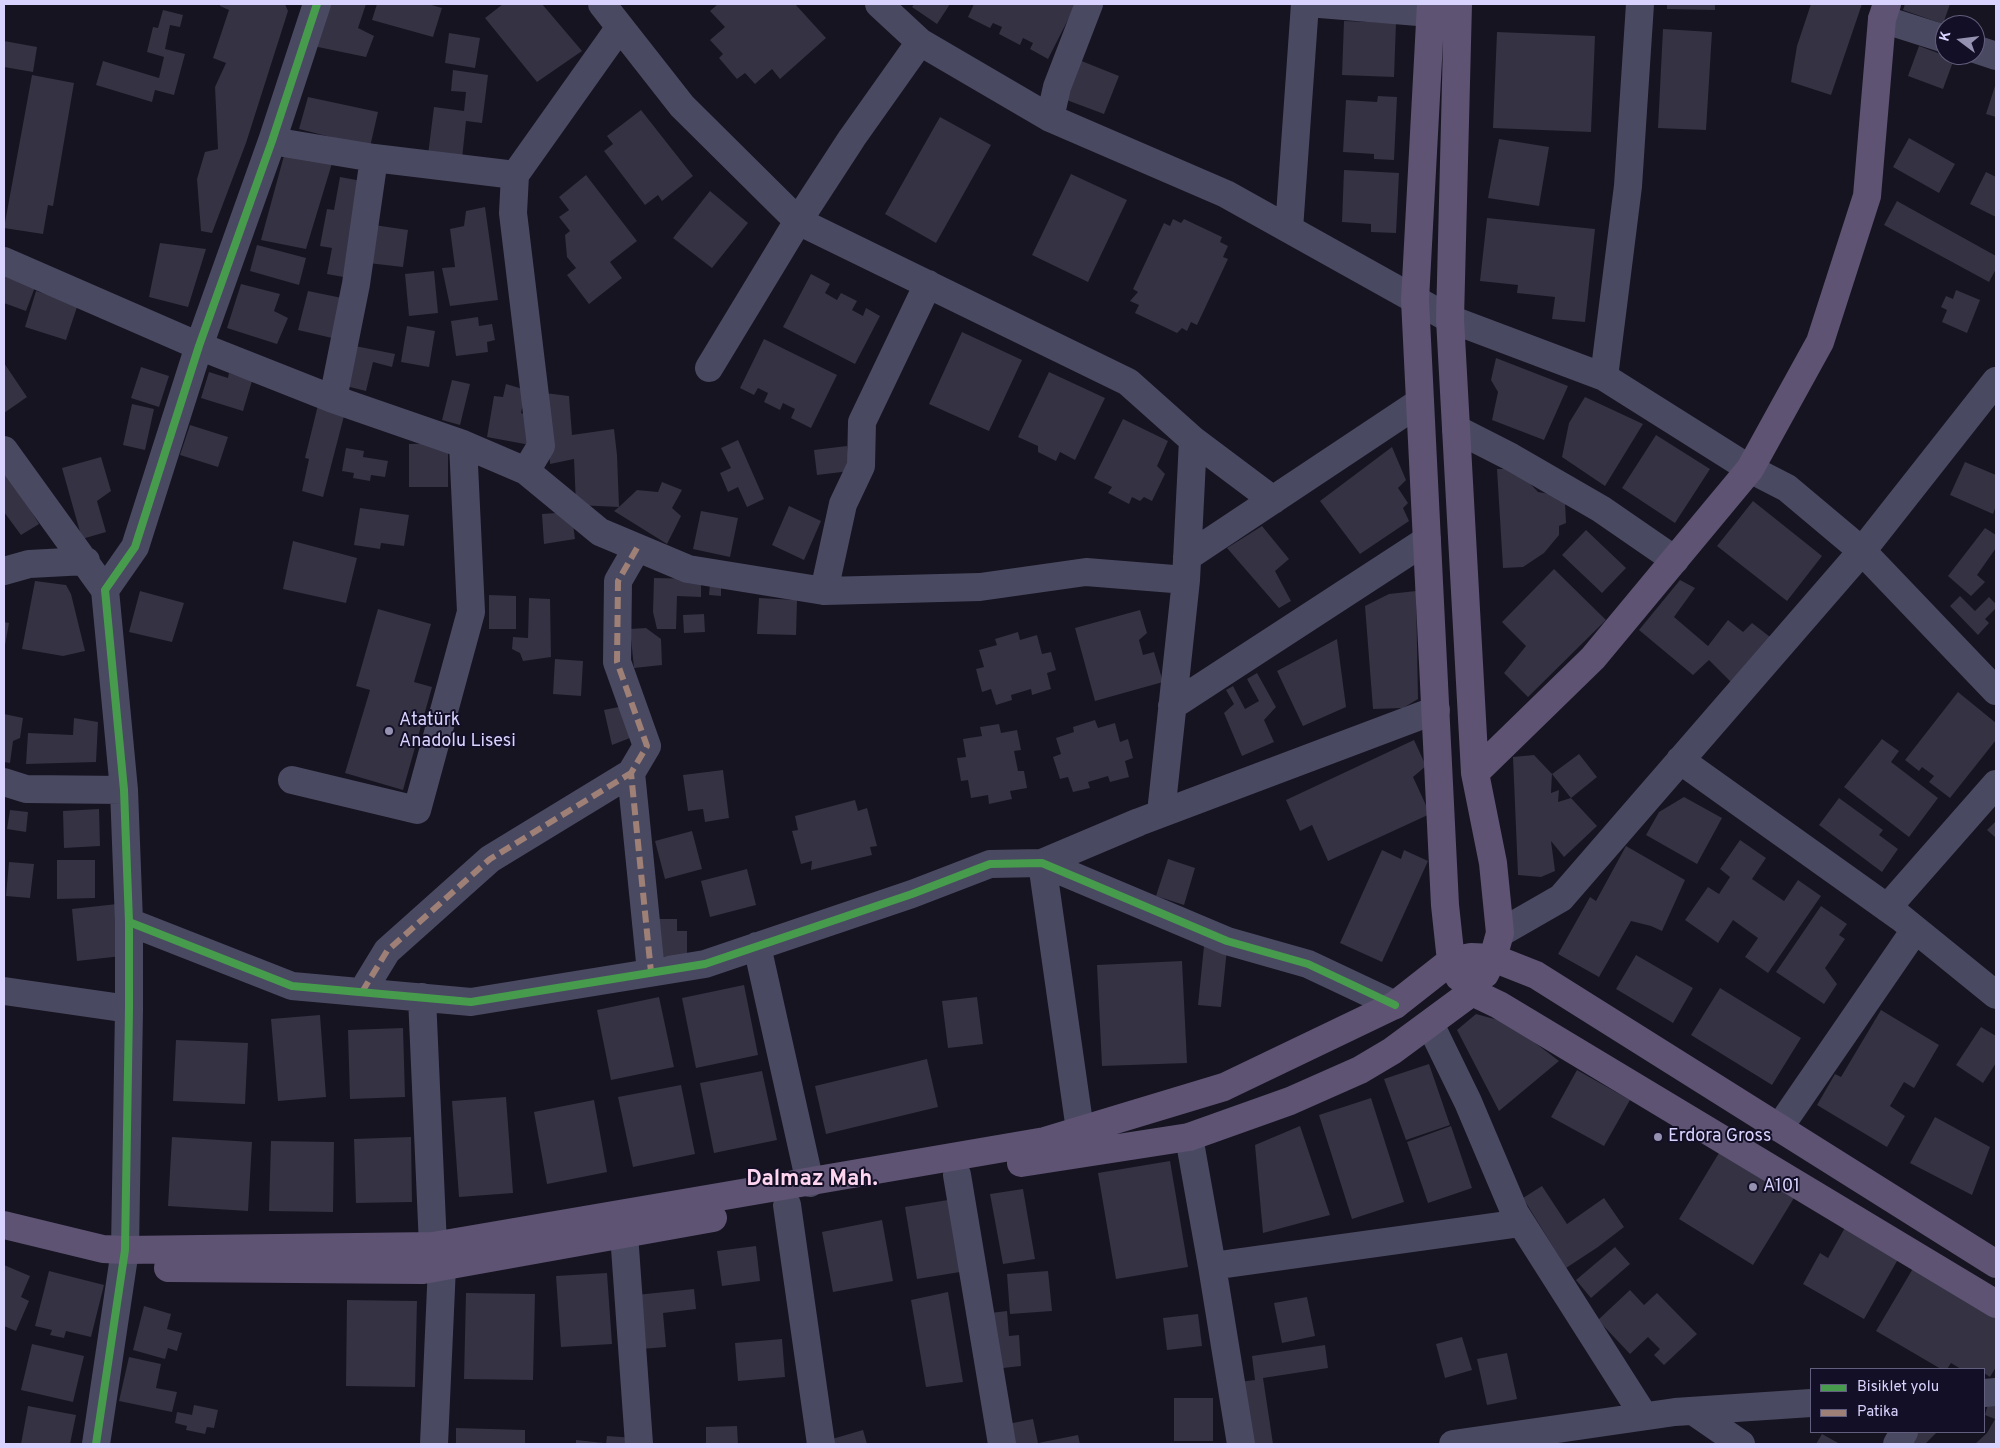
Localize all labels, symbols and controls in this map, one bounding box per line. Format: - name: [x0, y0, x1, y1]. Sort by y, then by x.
- north arrow: [1935, 15, 1985, 65]
- text: K: [1936, 29, 1955, 43]
- place label: Atatürk Anadolu Lisesi: [399, 710, 516, 752]
- marker: Atatürk Anadolu Lisesi: [383, 725, 395, 737]
- place label: Erdora Gross: [1668, 1126, 1771, 1148]
- marker: Erdora Gross: [1652, 1131, 1664, 1143]
- district label: Dalmaz Mah.: [746, 1168, 878, 1194]
- place label: A101: [1763, 1176, 1800, 1198]
- marker: A101: [1747, 1181, 1759, 1193]
- legend: [1810, 1368, 1985, 1433]
- text: Bisiklet yolu: [1857, 1378, 1939, 1397]
- text: Patika: [1857, 1403, 1898, 1422]

